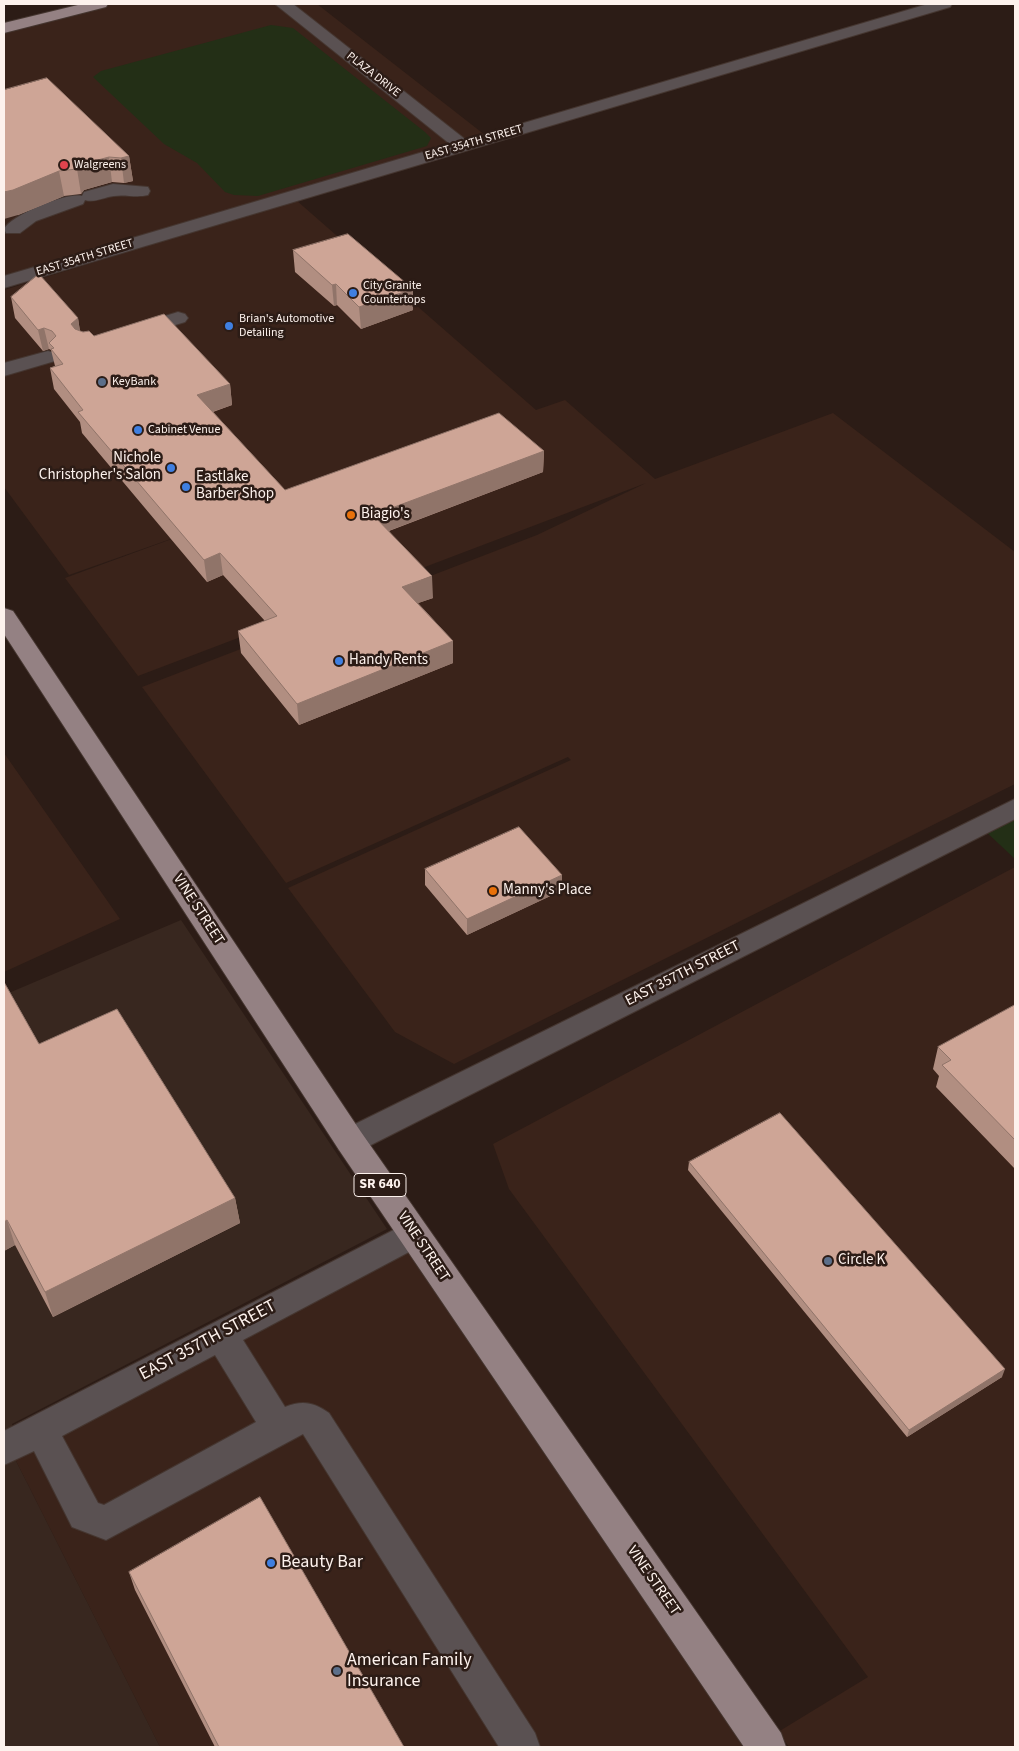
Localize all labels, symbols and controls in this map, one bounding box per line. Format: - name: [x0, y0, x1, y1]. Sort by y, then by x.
- street label: PLAZA DRIVE: [343, 50, 403, 100]
- street label: EAST 354TH STREET: [424, 122, 524, 164]
- place label: Walgreens: [74, 158, 126, 172]
- marker: Walgreens: [58, 159, 70, 171]
- street label: EAST 354TH STREET: [35, 236, 135, 280]
- place label: City Granite Countertops: [363, 279, 426, 307]
- marker: City Granite Countertops: [347, 287, 359, 299]
- place label: Brian's Automotive Detailing: [239, 312, 334, 340]
- marker: Brian's Automotive Detailing: [223, 320, 235, 332]
- place label: KeyBank: [112, 375, 156, 389]
- marker: KeyBank: [96, 376, 108, 388]
- place label: Cabinet Venue: [148, 423, 220, 437]
- marker: Cabinet Venue: [132, 424, 144, 436]
- place label: Nichole Christopher's Salon: [39, 450, 161, 485]
- marker: Nichole Christopher's Salon: [165, 462, 177, 474]
- place label: Eastlake Barber Shop: [196, 469, 274, 504]
- marker: Eastlake Barber Shop: [180, 481, 192, 493]
- place label: Biagio's: [361, 506, 410, 524]
- marker: Biagio's: [345, 509, 357, 521]
- place label: Handy Rents: [349, 652, 428, 670]
- marker: Handy Rents: [333, 655, 345, 667]
- street label: VINE STREET: [169, 871, 227, 949]
- place label: Manny's Place: [503, 882, 591, 900]
- marker: Manny's Place: [487, 885, 499, 897]
- street label: EAST 357TH STREET: [623, 937, 743, 1011]
- road number: SR 640: [354, 1174, 406, 1196]
- street label: VINE STREET: [393, 1209, 453, 1285]
- place label: Circle K: [838, 1252, 885, 1270]
- marker: Circle K: [822, 1255, 834, 1267]
- street label: EAST 357TH STREET: [136, 1296, 280, 1386]
- street label: VINE STREET: [623, 1543, 683, 1619]
- place label: Beauty Bar: [281, 1552, 363, 1574]
- marker: Beauty Bar: [265, 1557, 277, 1569]
- place label: American Family Insurance: [347, 1650, 472, 1692]
- marker: American Family Insurance: [331, 1665, 343, 1677]

